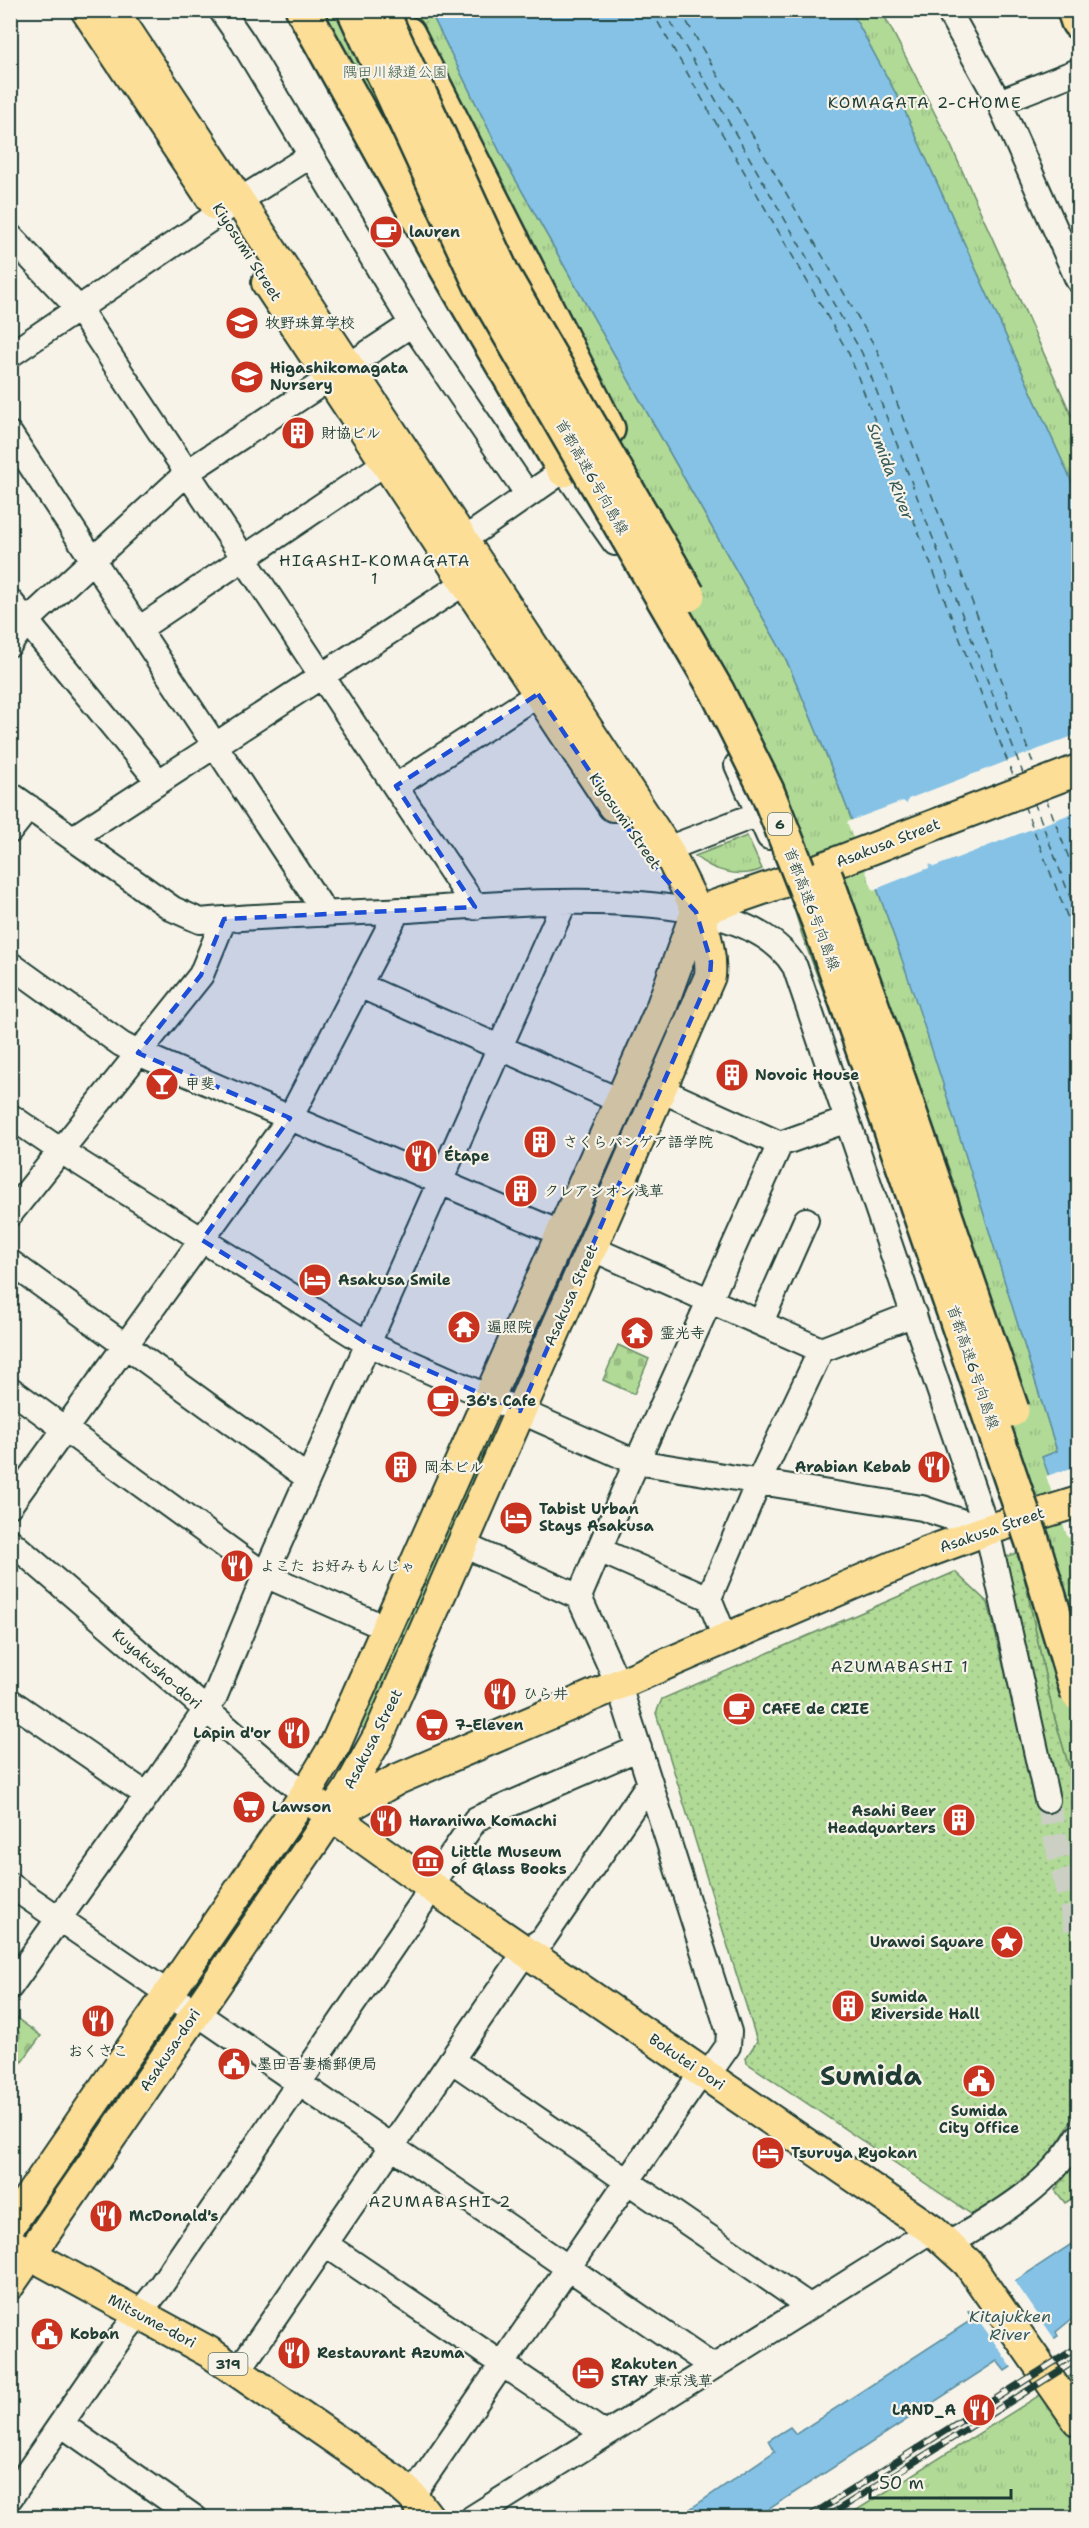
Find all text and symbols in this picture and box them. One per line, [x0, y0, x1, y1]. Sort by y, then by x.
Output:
park label: 隅田川緑道公園 [342, 62, 448, 82]
district label: KOMAGATA 2-CHOME [828, 92, 1022, 113]
street label: Kiyosumi Street [208, 199, 286, 305]
cafe icon: lauren [368, 214, 404, 250]
place label: lauren [409, 222, 460, 242]
school or university icon: 牧野珠算学校 [224, 305, 260, 341]
place label: 牧野珠算学校 [265, 313, 355, 333]
place label: Higashikomagata Nursery [270, 358, 409, 395]
school or university icon: Higashikomagata Nursery [229, 359, 265, 395]
building icon: 財協ビル [280, 415, 316, 451]
street label: 首都高速6号向島線 [551, 415, 633, 539]
water label: Sumida River [862, 420, 919, 523]
place label: 財協ビル [321, 423, 381, 443]
district label: HIGASHI-KOMAGATA 1 [279, 550, 471, 589]
street label: Kiyosumi Street [584, 769, 666, 873]
road number: 6 [768, 813, 792, 835]
street label: Asakusa Street [833, 814, 943, 872]
street label: 首都高速6号向島線 [779, 844, 845, 974]
building icon: Novoic House [714, 1057, 750, 1093]
place label: Novoic House [755, 1065, 859, 1085]
bar icon: 甲斐 [144, 1066, 180, 1102]
place label: 甲斐 [185, 1074, 215, 1094]
building icon: さくらパンゲア語学院 [522, 1124, 558, 1160]
place label: さくらパンゲア語学院 [563, 1132, 713, 1152]
restaurant icon: Étape [403, 1138, 439, 1174]
place label: Étape [444, 1145, 489, 1166]
building icon: クレアシオン浅草 [503, 1173, 539, 1209]
place label: クレアシオン浅草 [544, 1181, 664, 1201]
street label: Asakusa Street [540, 1241, 602, 1349]
hotel icon: Asakusa Smile [297, 1262, 333, 1298]
place label: Asakusa Smile [338, 1270, 451, 1290]
street label: 首都高速6号向島線 [942, 1302, 1004, 1432]
temple icon: 遍照院 [446, 1309, 482, 1345]
temple icon: 霊光寺 [619, 1315, 655, 1351]
place label: 遍照院 [487, 1317, 532, 1337]
place label: 霊光寺 [660, 1323, 705, 1343]
cafe icon: 36's Cafe [425, 1383, 461, 1419]
place label: 36's Cafe [466, 1391, 536, 1411]
building icon: 岡本ビル [383, 1449, 419, 1485]
restaurant icon: Arabian Kebab [916, 1449, 952, 1485]
place label: 岡本ビル [424, 1457, 484, 1477]
place label: Arabian Kebab [795, 1457, 911, 1477]
place label: Tabist Urban Stays Asakusa [539, 1499, 654, 1536]
hotel icon: Tabist Urban Stays Asakusa [498, 1500, 534, 1536]
street label: Asakusa Street [937, 1503, 1047, 1557]
restaurant icon: よこた お好みもんじゃ [219, 1548, 255, 1584]
place label: よこた お好みもんじゃ [260, 1556, 415, 1576]
street label: Kuyakusho-dori [108, 1624, 206, 1714]
district label: AZUMABASHI 1 [831, 1656, 969, 1677]
restaurant icon: ひら井 [482, 1676, 518, 1712]
place label: ひら井 [523, 1684, 568, 1704]
street label: Asakusa Street [339, 1686, 407, 1792]
cafe icon: CAFE de CRIE [721, 1691, 757, 1727]
place label: CAFE de CRIE [762, 1699, 869, 1719]
supermarket icon: 7-Eleven [414, 1707, 450, 1743]
restaurant icon: Lapin d'or [276, 1715, 312, 1751]
place label: 7-Eleven [455, 1715, 524, 1735]
place label: Lapin d'or [193, 1723, 271, 1743]
supermarket icon: Lawson [231, 1789, 267, 1825]
place label: Lawson [272, 1797, 331, 1817]
place label: Asahi Beer Headquarters [827, 1801, 936, 1838]
building icon: Asahi Beer Headquarters [941, 1802, 977, 1838]
restaurant icon: Haraniwa Komachi [368, 1803, 404, 1839]
place label: Haraniwa Komachi [409, 1811, 557, 1831]
place label: Little Museum of Glass Books [451, 1842, 567, 1879]
museum icon: Little Museum of Glass Books [410, 1843, 446, 1879]
place icon: Urawoi Square [989, 1924, 1025, 1960]
place label: Urawoi Square [870, 1932, 984, 1952]
place label: Sumida Riverside Hall [871, 1987, 980, 2024]
building icon: Sumida Riverside Hall [830, 1988, 866, 2024]
restaurant icon: おくさこ [80, 2003, 116, 2039]
street label: Asakusa-dori [135, 2005, 205, 2095]
street label: Bokutei Dori [645, 2029, 729, 2095]
place label: おくさこ [68, 2041, 128, 2061]
public building icon: 墨田吾妻橋郵便局 [216, 2046, 252, 2082]
place label: 墨田吾妻橋郵便局 [257, 2054, 377, 2074]
district label: Sumida [820, 2057, 922, 2094]
public building icon: Sumida City Office [961, 2063, 997, 2099]
place label: Sumida City Office [939, 2101, 1019, 2138]
hotel icon: Tsuruya Ryokan [750, 2135, 786, 2171]
place label: Tsuruya Ryokan [791, 2143, 917, 2163]
district label: AZUMABASHI 2 [368, 2191, 512, 2212]
restaurant icon: McDonald's [88, 2198, 124, 2234]
place label: McDonald's [129, 2206, 219, 2226]
street label: Mitsume-dori [104, 2289, 200, 2353]
water label: Kitajukken River [969, 2306, 1051, 2345]
public building icon: Koban [29, 2316, 65, 2352]
place label: Koban [70, 2324, 119, 2344]
restaurant icon: Restaurant Azuma [276, 2335, 312, 2371]
place label: Restaurant Azuma [317, 2343, 465, 2363]
road number: 319 [208, 2353, 248, 2375]
place label: Rakuten STAY 東京浅草 [611, 2354, 713, 2391]
hotel icon: Rakuten STAY 東京浅草 [570, 2355, 606, 2391]
restaurant icon: LAND_A [961, 2392, 997, 2428]
place label: LAND_A [892, 2400, 956, 2420]
scale bar [870, 2462, 1011, 2500]
text: 50 m [879, 2471, 924, 2495]

